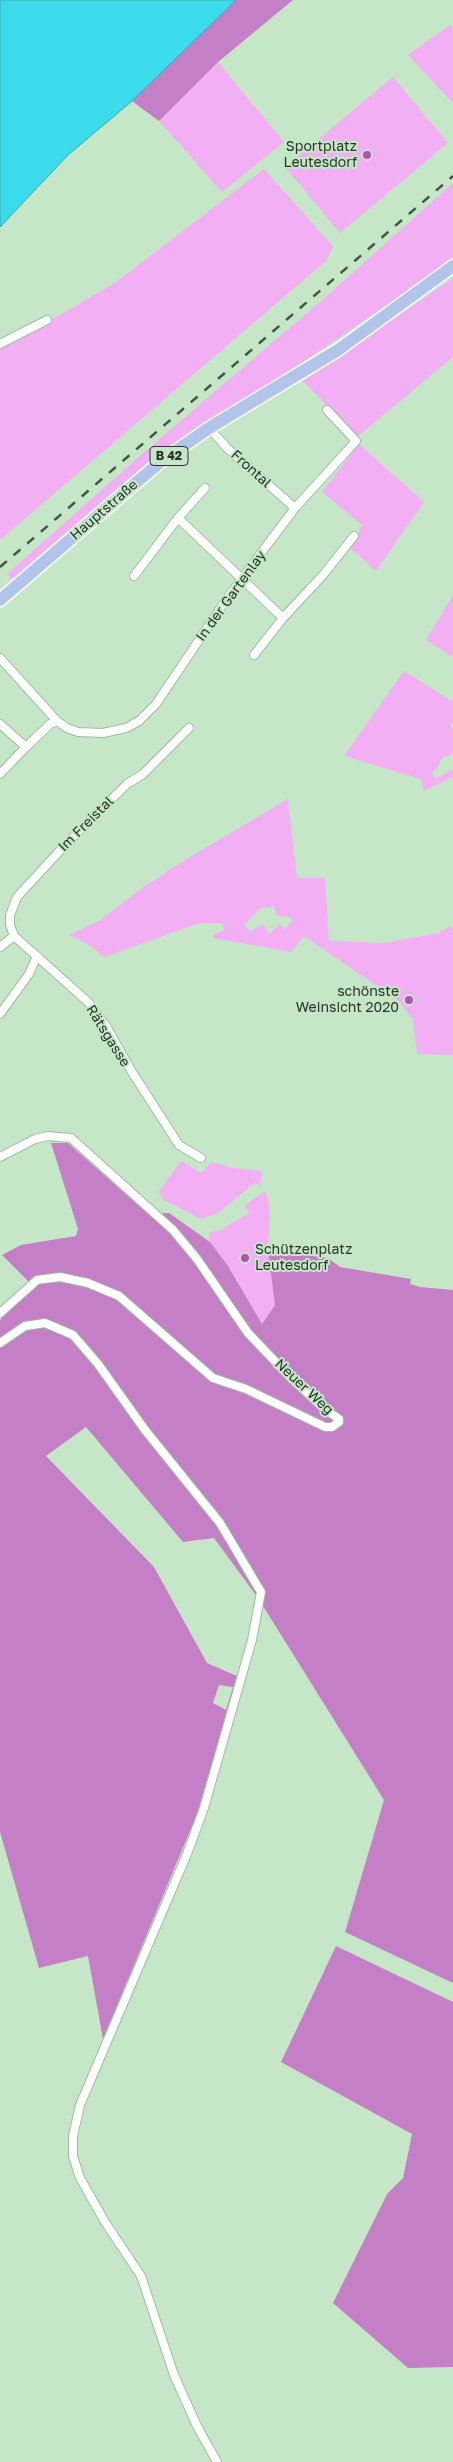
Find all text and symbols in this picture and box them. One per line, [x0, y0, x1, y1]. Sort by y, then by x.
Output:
place label: Sportplatz Leutesdorf [284, 139, 357, 172]
marker: Sportplatz Leutesdorf [361, 149, 373, 161]
road number: B 42 [150, 446, 188, 466]
street label: Frontal [227, 447, 275, 491]
street label: Hauptstraße [67, 476, 141, 544]
street label: In der Gartenlay [192, 547, 270, 645]
street label: Im Freistal [55, 793, 117, 855]
place label: schönste Weinsicht 2020 [296, 984, 399, 1016]
marker: schönste Weinsicht 2020 [403, 994, 415, 1006]
street label: Rätsgasse [82, 1002, 134, 1070]
place label: Schützenplatz Leutesdorf [255, 1242, 352, 1274]
marker: Schützenplatz Leutesdorf [239, 1252, 251, 1264]
street label: Neuer Weg [271, 1356, 337, 1418]

